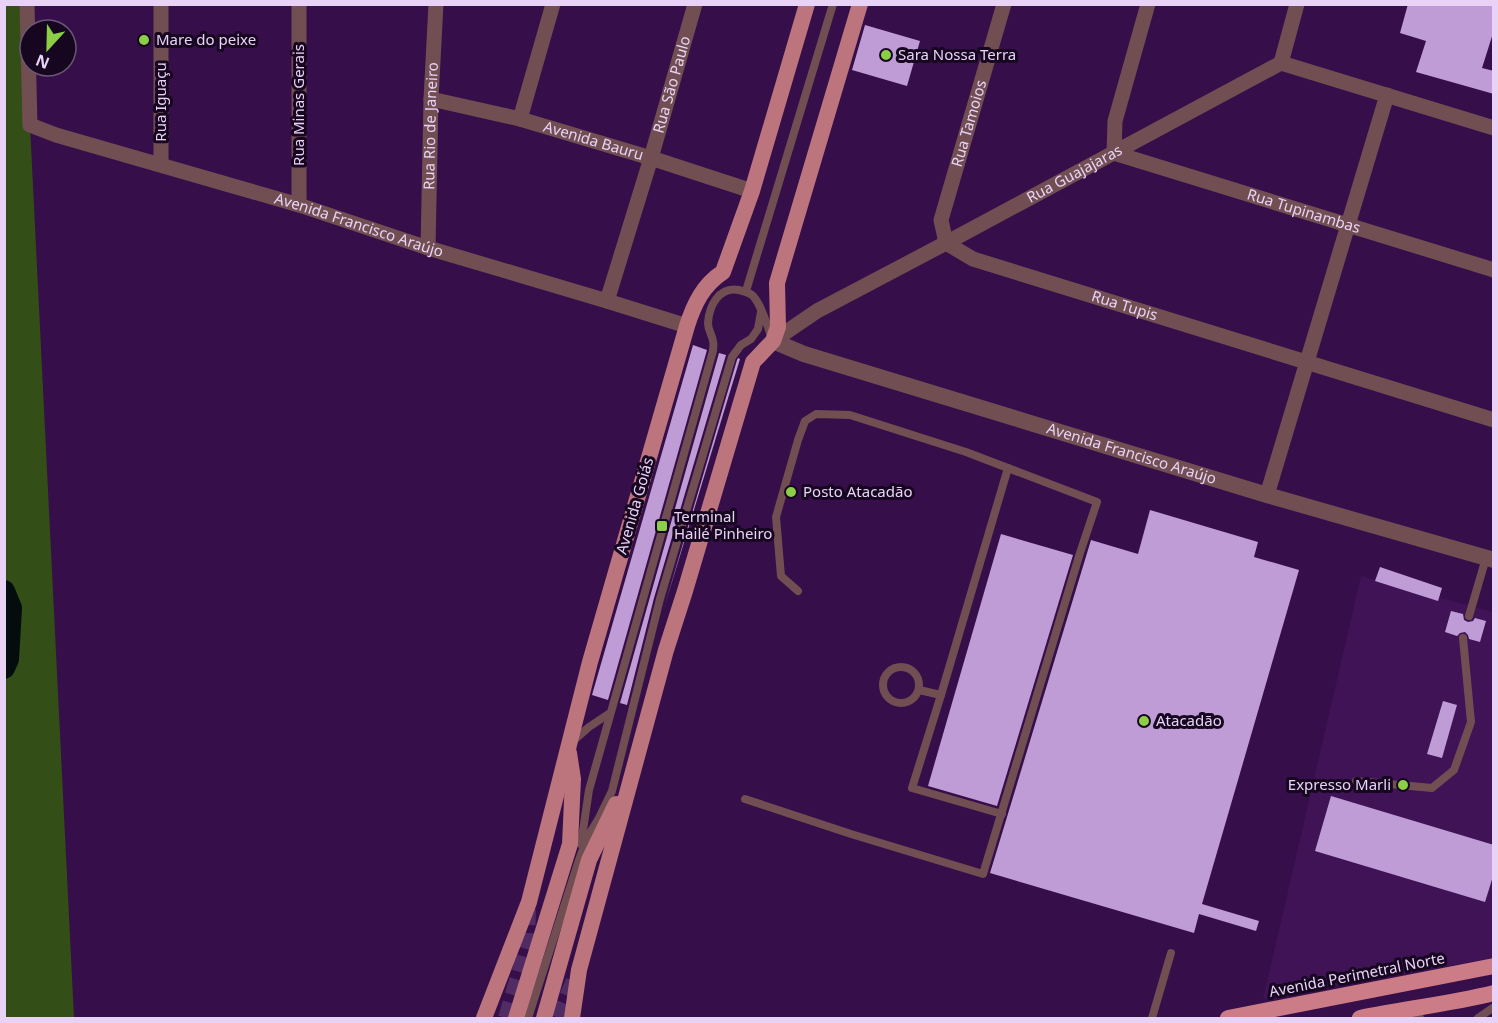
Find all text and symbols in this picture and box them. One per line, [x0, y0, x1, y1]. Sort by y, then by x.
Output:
north arrow [18, 18, 78, 78]
place label: Mare do peixe [156, 29, 256, 49]
marker: Mare do peixe [137, 33, 151, 47]
street label: Rua São Paulo [648, 33, 694, 135]
street label: Rua Minas Gerais [288, 44, 308, 166]
place label: Sara Nossa Terra [898, 44, 1016, 64]
marker: Sara Nossa Terra [879, 48, 893, 62]
text: N [32, 49, 53, 75]
street label: Rua Iguaçu [150, 62, 170, 142]
street label: Rua Rio de Janeiro [418, 62, 442, 190]
street label: Rua Tamoios [946, 77, 990, 169]
street label: Avenida Bauru [541, 116, 646, 164]
street label: Rua Guajajaras [1023, 139, 1125, 207]
street label: Rua Tupinambas [1245, 184, 1363, 237]
street label: Avenida Francisco Araújo [272, 188, 446, 261]
street label: Rua Tupis [1089, 285, 1160, 324]
street label: Avenida Francisco Araújo [1045, 418, 1219, 488]
street label: Avenida Goiás [611, 455, 657, 556]
place label: Posto Atacadão [803, 481, 912, 501]
marker: Posto Atacadão [784, 485, 798, 499]
place label: Terminal Hailé Pinheiro [674, 506, 772, 543]
marker: Terminal Hailé Pinheiro [655, 519, 669, 533]
place label: Atacadão [1156, 710, 1222, 730]
marker: Atacadão [1137, 714, 1151, 728]
place label: Expresso Marli [1288, 774, 1391, 794]
marker: Expresso Marli [1396, 778, 1410, 792]
street label: Avenida Perimetral Norte [1267, 947, 1446, 1001]

